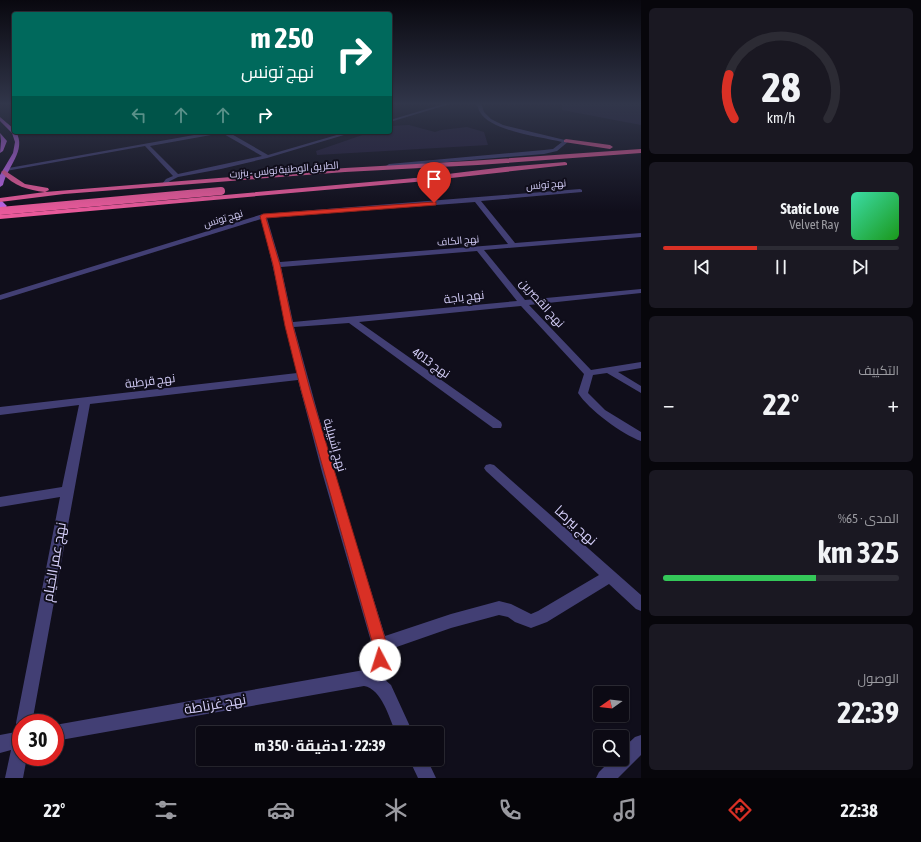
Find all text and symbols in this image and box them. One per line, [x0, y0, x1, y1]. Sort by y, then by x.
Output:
text: 250 m [251, 22, 314, 54]
icon: right [328, 28, 380, 80]
text: نهج تونس [241, 61, 314, 82]
text: 28 [761, 63, 801, 111]
icon: left [128, 104, 150, 126]
icon: ahead [170, 104, 192, 126]
icon: ahead [212, 104, 234, 126]
icon: right [254, 104, 276, 126]
text: km/h [767, 110, 795, 126]
street label: الطريق الوطنية تونس - بنزرت [229, 159, 339, 181]
pin [417, 162, 451, 203]
icon: arrive [423, 168, 445, 190]
street label: نهج تونس [525, 177, 567, 193]
text: Static Love [780, 200, 839, 217]
street label: نهج تونس [202, 207, 244, 231]
text: Velvet Ray [789, 217, 839, 232]
street label: نهج الكاف [437, 233, 480, 249]
icon: previous [691, 256, 713, 278]
icon: pause [770, 256, 792, 278]
icon: next [849, 256, 871, 278]
street label: نهج القصرين [516, 276, 567, 331]
street label: نهج باجة [443, 288, 485, 307]
street label: نهج 4013 [409, 345, 453, 382]
text: التكييف [858, 363, 899, 378]
street label: نهج قرطبة [124, 371, 176, 392]
text: 22° [763, 387, 799, 421]
text: − [663, 391, 674, 417]
text: + [888, 391, 899, 417]
street label: نهج إشبيلية [320, 417, 349, 473]
street label: نهج بيرصا [551, 502, 600, 549]
text: المدى · 65% [838, 511, 899, 526]
street label: نهج عمر الخيام [39, 521, 71, 603]
text: 325 km [818, 535, 899, 569]
position arrow [359, 639, 401, 681]
text: الوصول [858, 671, 899, 686]
north arrow [593, 686, 629, 722]
map controls [593, 686, 629, 766]
street label: نهج غرناطة [183, 691, 247, 718]
text: 22:39 [837, 695, 899, 729]
speed limit sign: 30 [12, 714, 64, 766]
button: search [593, 730, 629, 766]
text: 22:39 · 1 دقيقة · 350 m [254, 737, 386, 754]
icon: filters [152, 796, 180, 824]
icon: car [267, 796, 295, 824]
icon: climate [382, 796, 410, 824]
icon: phone [496, 796, 524, 824]
icon: music [611, 796, 639, 824]
icon: directions [726, 796, 754, 824]
text: 22° [43, 800, 65, 821]
text: 22:38 [841, 800, 878, 821]

